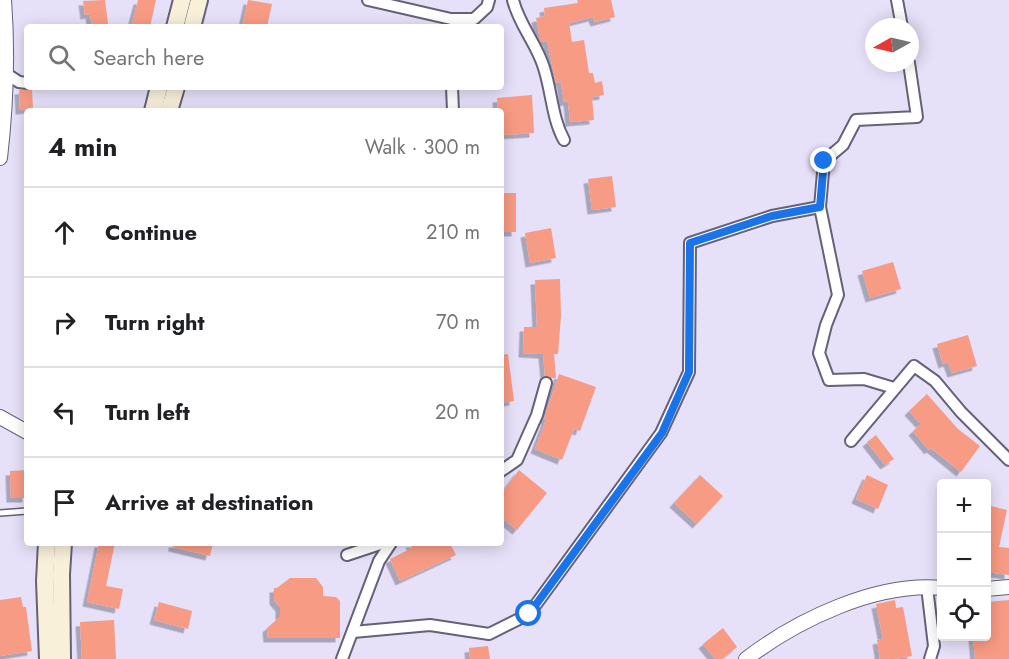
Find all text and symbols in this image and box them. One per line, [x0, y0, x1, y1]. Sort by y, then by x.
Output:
north arrow [865, 18, 919, 72]
search box [24, 24, 504, 90]
icon: search [45, 41, 78, 74]
text: Search here [93, 41, 204, 73]
text: 4 min [48, 128, 117, 166]
text: Walk · 300 m [365, 133, 480, 162]
route end [810, 147, 836, 173]
icon: ahead [48, 216, 81, 249]
text: Continue [105, 216, 197, 248]
text: 210 m [426, 218, 480, 247]
icon: right [48, 306, 81, 339]
text: Turn right [105, 306, 205, 338]
text: 70 m [436, 308, 480, 337]
icon: left [48, 396, 81, 429]
text: Turn left [105, 396, 190, 428]
text: 20 m [435, 398, 480, 427]
map controls [937, 479, 991, 641]
button: + [937, 479, 991, 533]
icon: arrive [48, 486, 81, 519]
text: Arrive at destination [105, 486, 314, 518]
button: − [937, 533, 991, 587]
button: locate [937, 587, 991, 641]
route start [515, 600, 541, 626]

